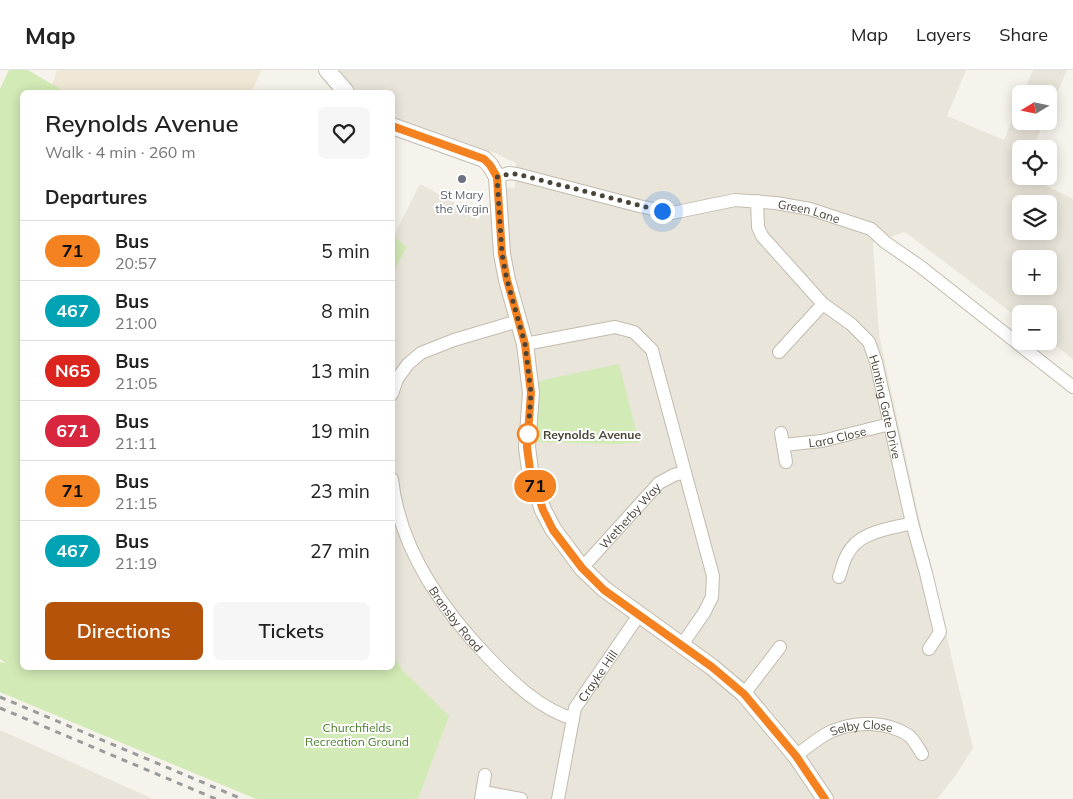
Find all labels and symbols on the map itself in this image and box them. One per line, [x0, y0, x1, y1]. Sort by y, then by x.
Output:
north arrow [1012, 85, 1058, 130]
marker: St Mary the Virgin [456, 173, 468, 185]
place label: St Mary the Virgin [435, 187, 489, 216]
street label: Green Lane [777, 196, 842, 226]
your location [650, 199, 675, 224]
street label: Hunting Gate Drive [866, 352, 905, 460]
marker: Reynolds Avenue [517, 423, 539, 445]
street label: Lara Close [808, 423, 868, 450]
place label: Reynolds Avenue [543, 427, 642, 442]
line badge: 71 [512, 470, 558, 502]
street label: Wetherby Way [596, 479, 664, 552]
street label: Bransby Road [426, 583, 486, 654]
street label: Crayke Hill [574, 647, 620, 704]
street label: Selby Close [827, 716, 895, 739]
park label: Churchfields Recreation Ground [305, 720, 409, 749]

